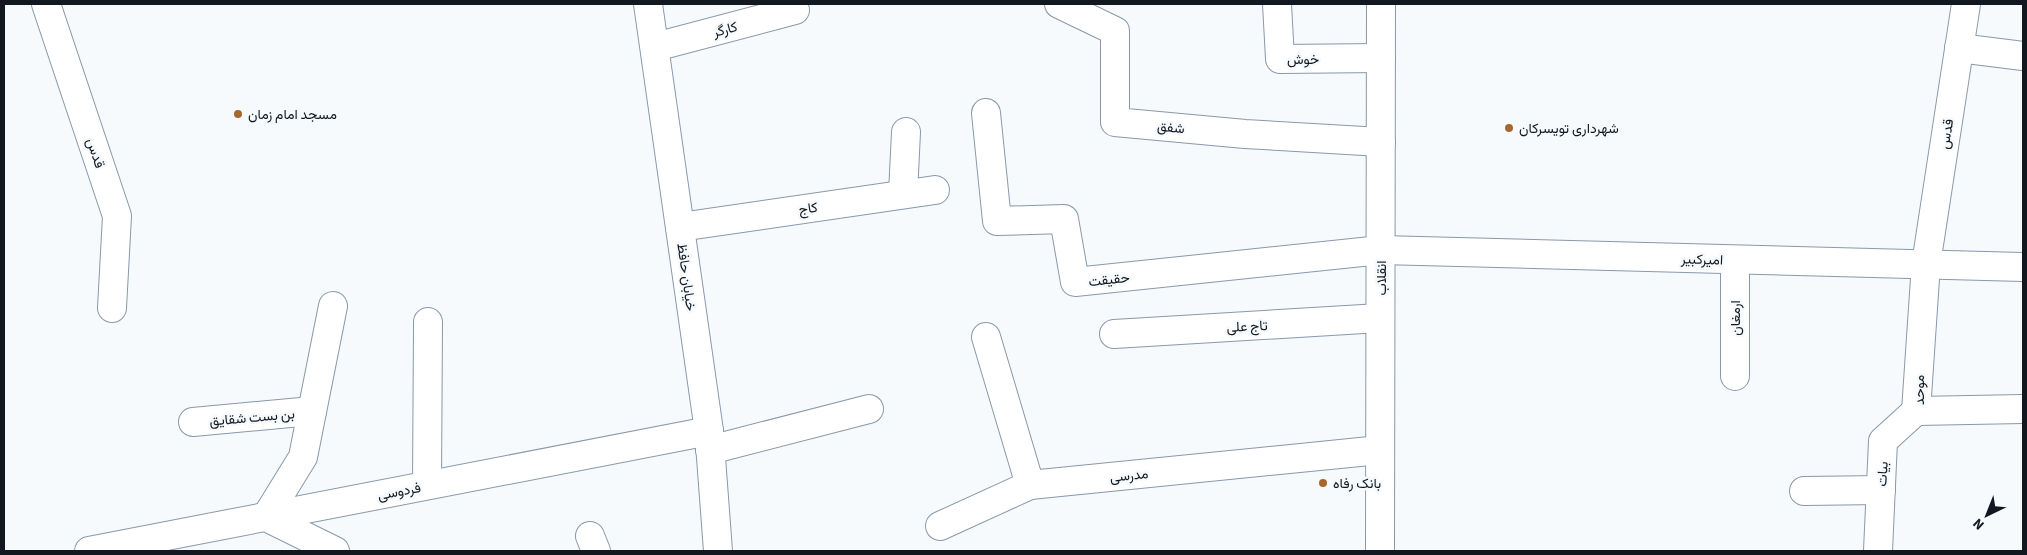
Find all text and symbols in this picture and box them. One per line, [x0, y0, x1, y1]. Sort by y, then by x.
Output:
street label: کارگر [710, 17, 740, 43]
street label: خوش [1287, 50, 1319, 70]
place label: مسجد امام زمان [248, 105, 337, 125]
marker: مسجد امام زمان [232, 108, 244, 120]
street label: شفق [1156, 117, 1186, 139]
street label: قدس [1935, 118, 1959, 151]
place label: شهرداری تویسرکان [1519, 119, 1619, 139]
marker: شهرداری تویسرکان [1503, 122, 1515, 134]
street label: قدس [81, 136, 109, 171]
street label: کاج [797, 198, 819, 220]
street label: خیابان حافظ [671, 242, 701, 312]
street label: امیرکبیر [1679, 249, 1724, 271]
street label: انقلاب [1372, 261, 1392, 295]
street label: حقیقت [1087, 268, 1131, 292]
street label: ارمغان [1726, 300, 1746, 336]
street label: تاج علی [1226, 316, 1269, 338]
street label: موحد [1910, 375, 1930, 405]
street label: بن بست شقایق [209, 404, 296, 432]
street label: بیات [1872, 461, 1894, 487]
street label: مدرسی [1109, 464, 1149, 488]
place label: بانک رفاه [1333, 474, 1381, 494]
marker: بانک رفاه [1317, 477, 1329, 489]
street label: فردوسی [376, 478, 423, 506]
north arrow [1962, 490, 2012, 540]
text: N [1969, 513, 1989, 534]

